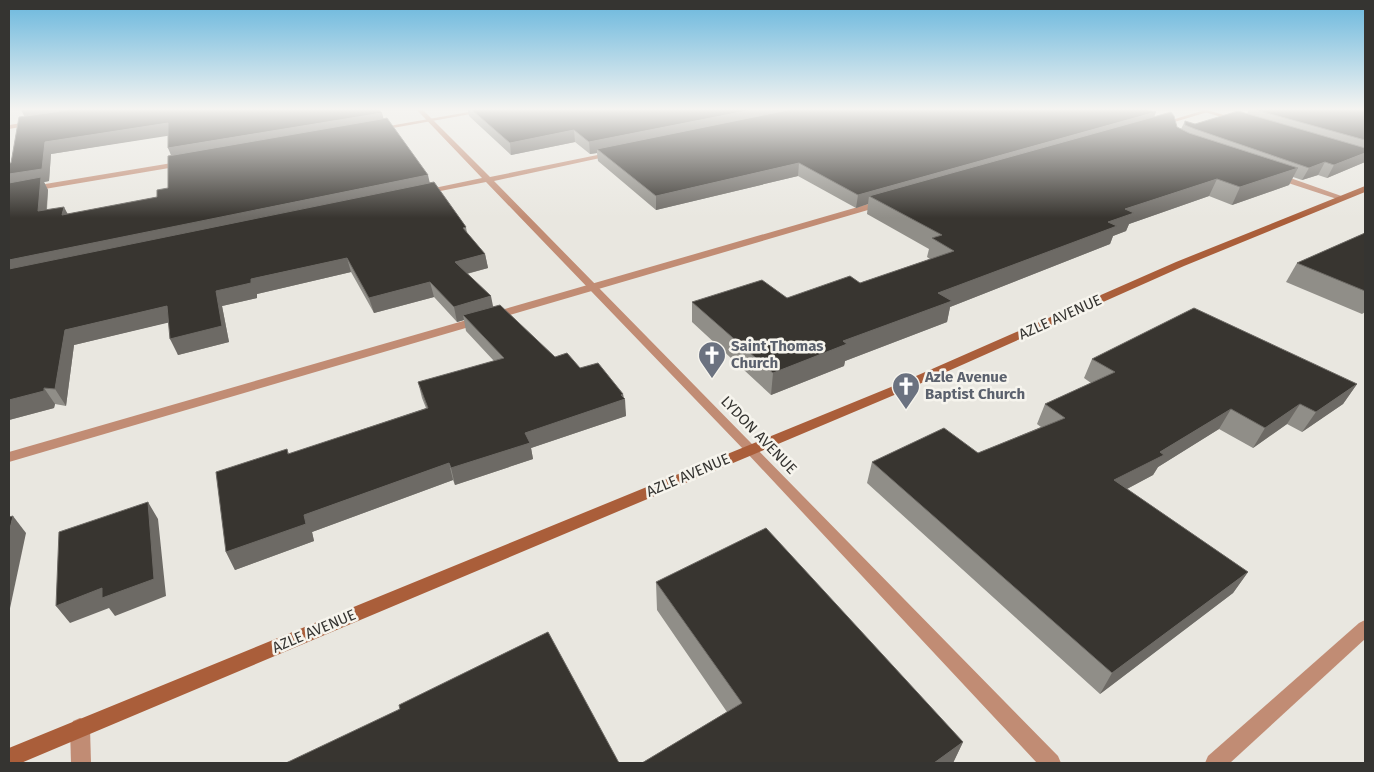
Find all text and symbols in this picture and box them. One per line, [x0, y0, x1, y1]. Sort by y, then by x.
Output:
street label: AZLE AVENUE [1016, 291, 1104, 343]
place label: Saint Thomas Church [731, 337, 824, 372]
church icon: Saint Thomas Church [697, 340, 727, 379]
place label: Azle Avenue Baptist Church [924, 368, 1025, 403]
church icon: Azle Avenue Baptist Church [891, 371, 921, 410]
street label: LYDON AVENUE [717, 392, 801, 478]
street label: AZLE AVENUE [644, 449, 732, 501]
street label: AZLE AVENUE [270, 605, 358, 657]

